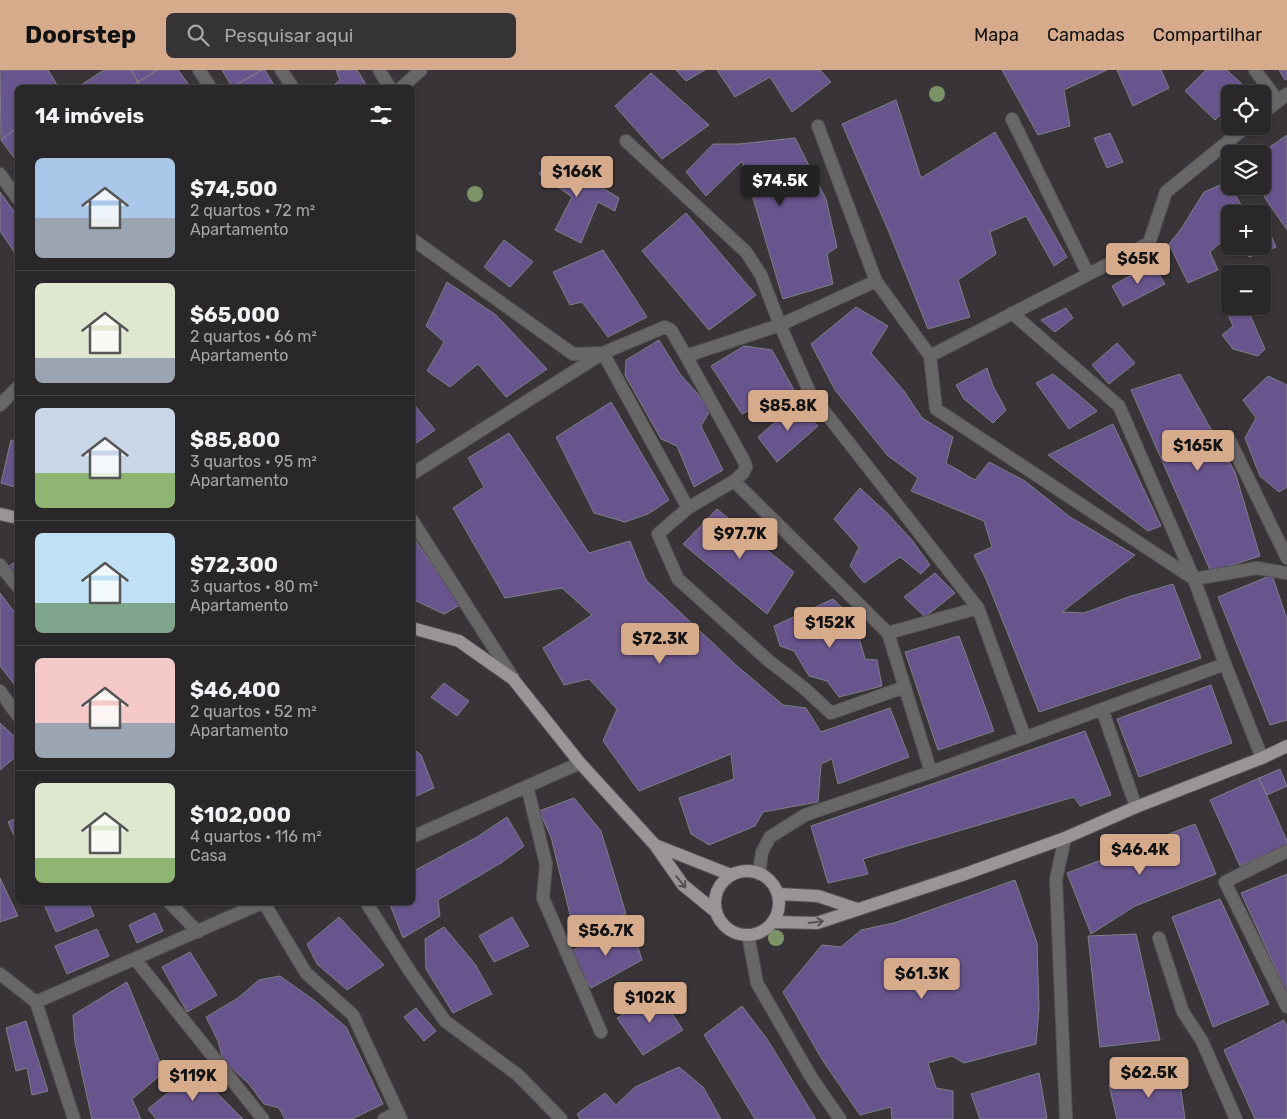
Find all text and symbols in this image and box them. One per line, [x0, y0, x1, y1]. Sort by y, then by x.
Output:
search box [166, 13, 516, 58]
text: Doorstep [25, 21, 136, 49]
icon: search [184, 21, 212, 49]
text: Pesquisar aqui [224, 24, 353, 47]
text: Mapa [974, 24, 1019, 46]
text: Camadas [1047, 24, 1125, 46]
text: Compartilhar [1153, 24, 1262, 46]
map controls [1221, 85, 1271, 315]
button: locate [1221, 85, 1271, 135]
icon: filters [367, 101, 395, 129]
text: 14 imóveis [35, 103, 144, 128]
button: layers [1221, 145, 1271, 195]
pin: $166K [542, 156, 612, 198]
text: $166K [552, 162, 602, 181]
pin: $74.5K [739, 164, 821, 207]
text: $74.5K [752, 171, 808, 190]
text: $74,500 [190, 176, 278, 201]
icon: home [75, 178, 135, 238]
text: 2 quartos · 72 m² [190, 201, 315, 220]
button: + [1221, 205, 1271, 255]
text: Apartamento [190, 220, 288, 239]
pin: $65K [1108, 242, 1168, 285]
text: $65K [1117, 249, 1159, 268]
button: − [1221, 265, 1271, 315]
text: $65,000 [190, 302, 280, 327]
icon: home [75, 303, 135, 363]
text: 2 quartos · 66 m² [190, 327, 317, 346]
text: Apartamento [190, 346, 288, 365]
pin: $85.8K [747, 390, 829, 432]
text: $85.8K [759, 396, 817, 415]
text: $85,800 [190, 427, 280, 452]
icon: home [75, 428, 135, 488]
pin: $165K [1163, 430, 1233, 472]
text: $165K [1173, 436, 1223, 455]
text: 3 quartos · 95 m² [190, 452, 317, 471]
text: Apartamento [190, 471, 288, 490]
pin: $97.7K [699, 518, 781, 560]
text: $97.7K [713, 524, 767, 543]
text: $72,300 [190, 552, 278, 577]
icon: home [75, 553, 135, 613]
text: 3 quartos · 80 m² [190, 577, 318, 596]
text: Apartamento [190, 596, 288, 615]
pin: $152K [795, 606, 865, 649]
text: $152K [805, 613, 855, 632]
pin: $72.3K [619, 622, 701, 665]
text: $72.3K [632, 629, 688, 648]
text: $46,400 [190, 677, 281, 702]
icon: home [75, 678, 135, 738]
text: 2 quartos · 52 m² [190, 702, 317, 721]
text: Apartamento [190, 721, 288, 740]
text: $102,000 [190, 802, 291, 827]
icon: home [75, 803, 135, 863]
text: 4 quartos · 116 m² [190, 827, 322, 846]
pin: $46.4K [1099, 834, 1181, 876]
text: $46.4K [1111, 840, 1169, 859]
text: Casa [190, 846, 226, 865]
one-way arrow [676, 875, 687, 888]
pin: $56.7K [565, 914, 647, 957]
one-way arrow [807, 917, 823, 927]
text: $56.7K [578, 921, 634, 940]
pin: $61.3K [881, 958, 963, 1000]
text: $61.3K [895, 964, 949, 983]
pin: $102K [615, 982, 685, 1024]
text: $102K [625, 988, 675, 1007]
pin: $62.5K [1108, 1056, 1190, 1099]
pin: $119K [158, 1060, 228, 1102]
text: $62.5K [1121, 1063, 1178, 1082]
text: $119K [169, 1066, 217, 1085]

